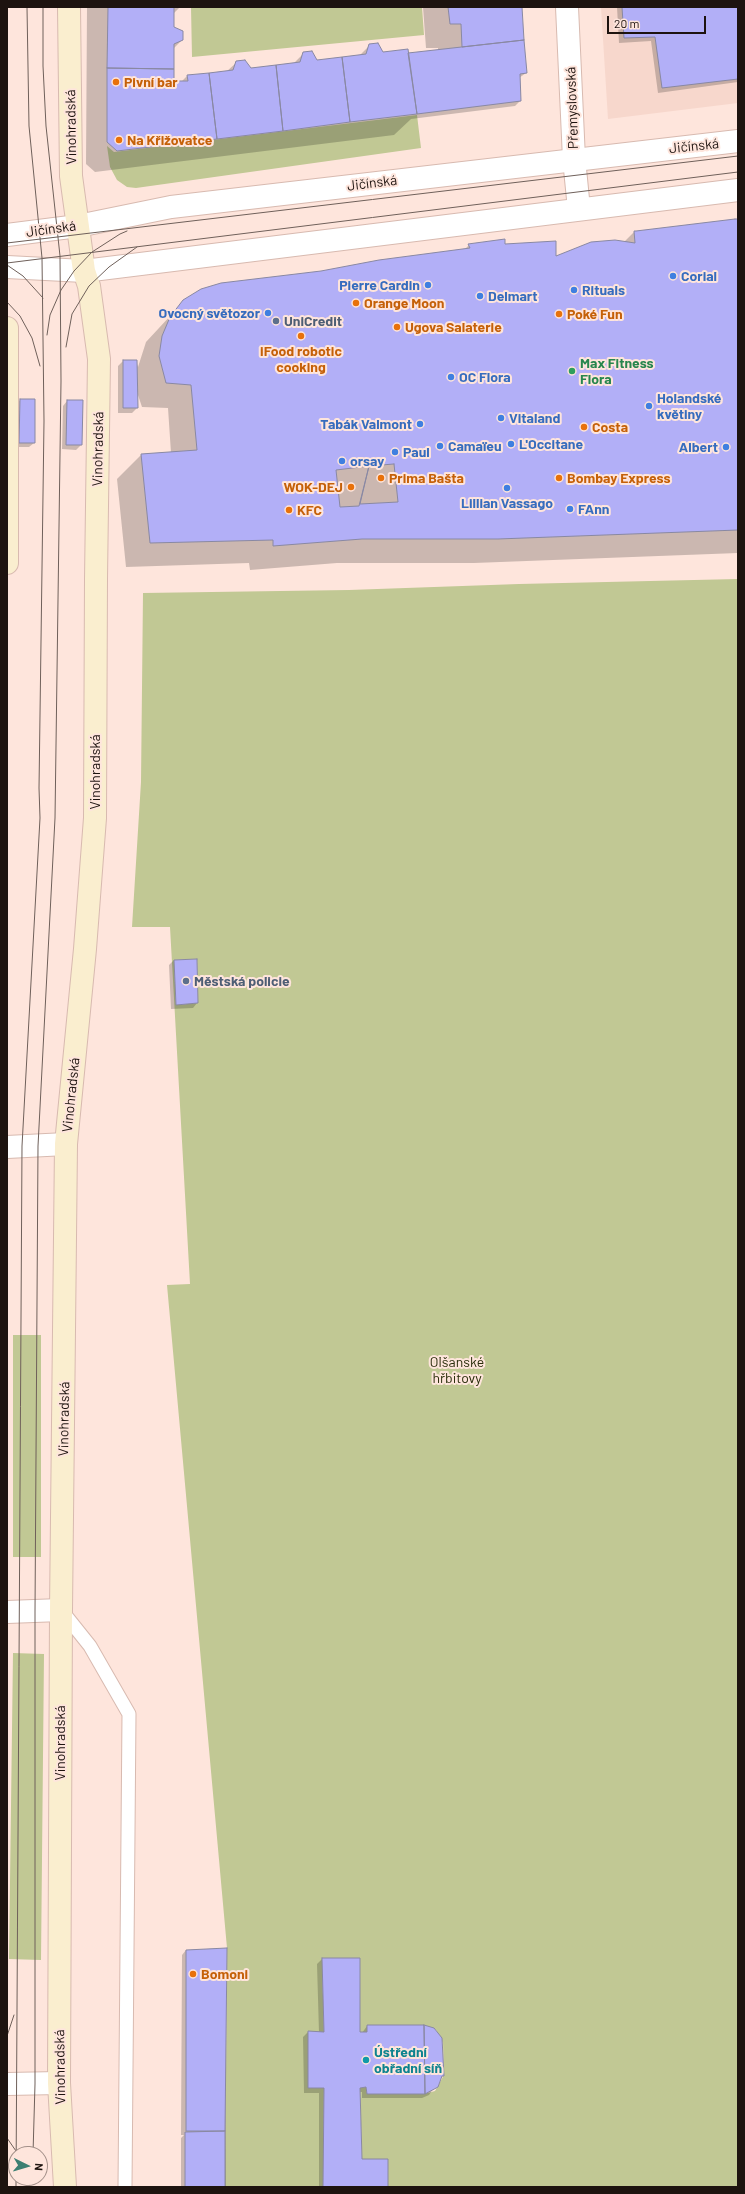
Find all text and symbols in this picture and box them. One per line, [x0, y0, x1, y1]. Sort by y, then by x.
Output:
scale bar [609, 8, 708, 34]
text: 20 m [614, 16, 640, 30]
street label: Přemyslovská [562, 66, 582, 150]
place label: Pivní bar [124, 74, 178, 90]
marker: Pivní bar [111, 77, 121, 87]
street label: Vinohradská [62, 89, 80, 165]
place label: Na Křižovatce [127, 132, 212, 148]
marker: Na Křižovatce [114, 135, 124, 145]
street label: Jičínská [668, 135, 720, 157]
street label: Jičínská [346, 172, 398, 194]
street label: Jičínská [25, 217, 77, 241]
place label: Corial [681, 268, 717, 284]
marker: Corial [668, 271, 678, 281]
place label: Pierre Cardin [339, 277, 420, 293]
marker: Pierre Cardin [423, 280, 433, 290]
place label: Rituals [582, 282, 625, 298]
marker: Rituals [569, 285, 579, 295]
place label: Delmart [488, 288, 538, 304]
marker: Delmart [475, 291, 485, 301]
place label: Orange Moon [364, 295, 445, 311]
marker: Orange Moon [351, 298, 361, 308]
place label: Ovocný světozor [159, 305, 260, 321]
place label: Poké Fun [567, 306, 623, 322]
marker: Ovocný světozor [263, 308, 273, 318]
marker: Poké Fun [554, 309, 564, 319]
place label: UniCredit [284, 313, 342, 329]
marker: UniCredit [271, 316, 281, 326]
place label: Ugova Salaterie [405, 319, 502, 335]
marker: Ugova Salaterie [392, 322, 402, 332]
marker: iFood robotic cooking [296, 331, 306, 341]
place label: iFood robotic cooking [260, 343, 342, 376]
place label: Max Fitness Flora [580, 355, 654, 388]
marker: Max Fitness Flora [567, 366, 577, 376]
place label: OC Flora [459, 369, 511, 385]
marker: OC Flora [446, 372, 456, 382]
place label: Holandské květiny [657, 390, 721, 422]
marker: Holandské květiny [644, 401, 654, 411]
place label: Vitaland [509, 410, 560, 426]
street label: Vinohradská [89, 411, 107, 487]
marker: Vitaland [496, 413, 506, 423]
place label: Tabák Valmont [320, 416, 412, 432]
marker: Tabák Valmont [415, 419, 425, 429]
place label: Costa [592, 419, 628, 435]
marker: Costa [579, 422, 589, 432]
place label: L'Occitane [519, 436, 583, 452]
place label: Camaïeu [448, 438, 502, 454]
marker: L'Occitane [506, 439, 516, 449]
place label: Albert [679, 439, 718, 455]
marker: Camaïeu [435, 441, 445, 451]
marker: Albert [721, 442, 731, 452]
place label: Paul [403, 444, 430, 460]
marker: Paul [390, 447, 400, 457]
place label: orsay [350, 453, 384, 469]
marker: orsay [337, 456, 347, 466]
place label: Prima Bašta [389, 470, 464, 486]
place label: Bombay Express [567, 470, 670, 486]
marker: Prima Bašta [376, 473, 386, 483]
marker: Bombay Express [554, 473, 564, 483]
place label: WOK-DEJ [284, 479, 343, 495]
marker: WOK-DEJ [346, 482, 356, 492]
marker: Lillian Vassago [502, 483, 512, 493]
place label: Lillian Vassago [461, 495, 553, 511]
place label: FAnn [578, 501, 609, 517]
place label: KFC [297, 502, 322, 518]
marker: FAnn [565, 504, 575, 514]
marker: KFC [284, 505, 294, 515]
street label: Vinohradská [87, 734, 103, 810]
place label: Městská policie [194, 973, 290, 989]
marker: Městská policie [181, 976, 191, 986]
street label: Vinohradská [59, 1057, 83, 1133]
park label: Olšanské hřbitovy [430, 1354, 484, 1386]
street label: Vinohradská [55, 1381, 73, 1457]
street label: Vinohradská [52, 1705, 68, 1781]
place label: Bomoni [201, 1966, 248, 1982]
marker: Bomoni [188, 1969, 198, 1979]
street label: Vinohradská [51, 2029, 69, 2105]
place label: Ústřední obřadní síň [374, 2044, 442, 2076]
marker: Ústřední obřadní síň [361, 2055, 371, 2065]
north arrow [8, 2146, 48, 2186]
text: N [33, 2163, 46, 2171]

